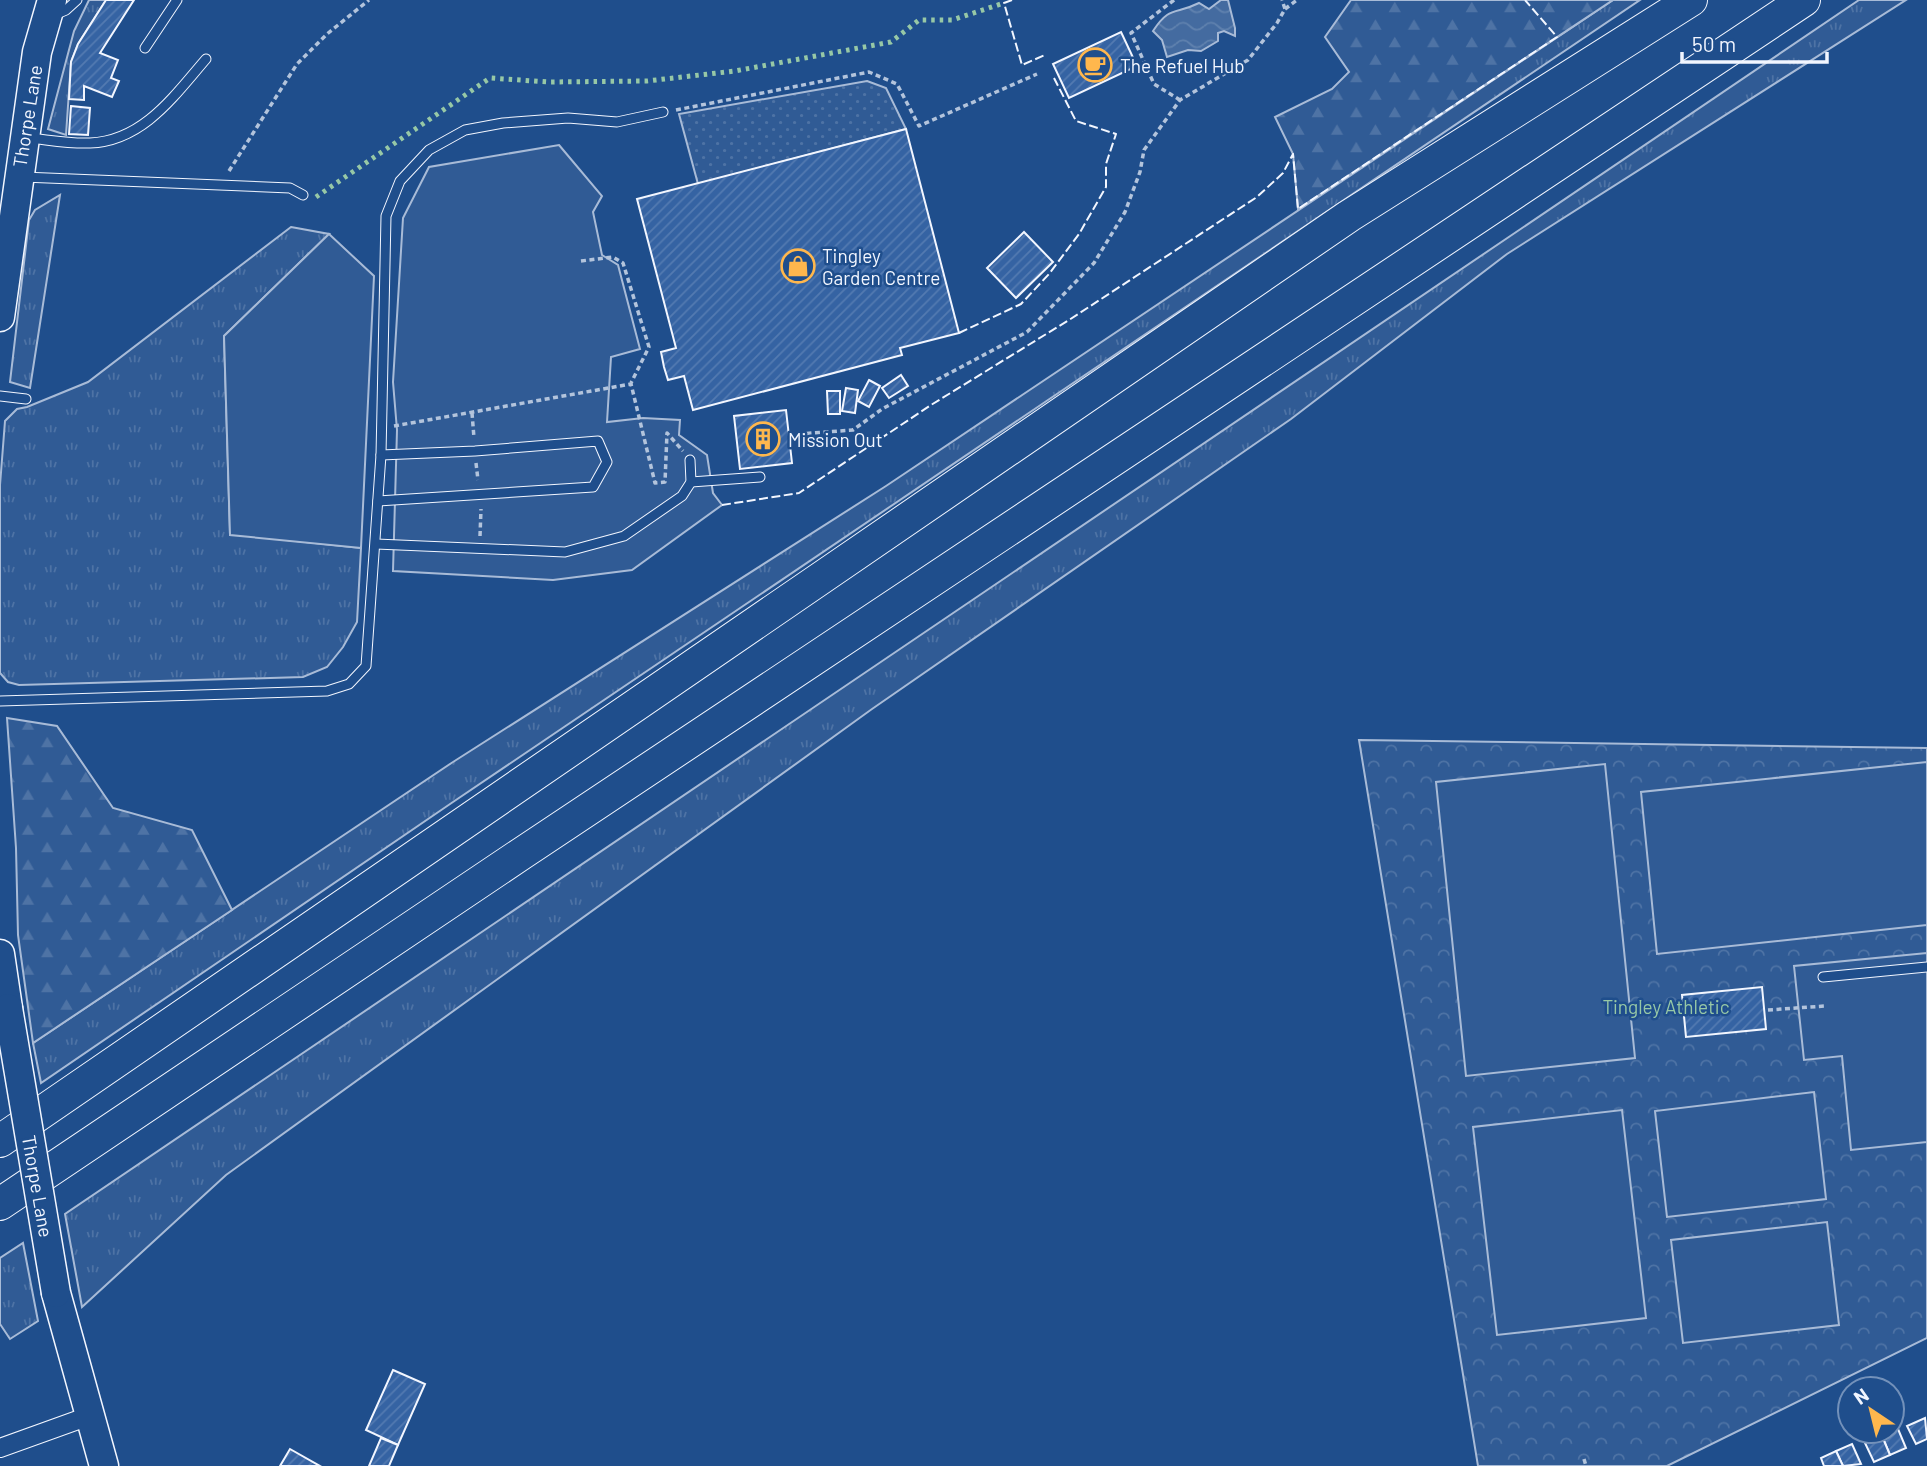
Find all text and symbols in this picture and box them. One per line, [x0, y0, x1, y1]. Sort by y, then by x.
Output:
scale bar [1682, 21, 1827, 65]
text: 50 m [1692, 31, 1736, 56]
cafe icon: The Refuel Hub [1076, 46, 1114, 84]
place label: The Refuel Hub [1120, 54, 1245, 77]
street label: Thorpe Lane [8, 63, 46, 169]
place label: Tingley Garden Centre [822, 244, 940, 289]
shop icon: Tingley Garden Centre [779, 247, 817, 285]
building icon: Mission Out [744, 420, 782, 458]
place label: Mission Out [788, 428, 883, 451]
park label: Tingley Athletic [1602, 995, 1730, 1018]
street label: Thorpe Lane [18, 1133, 58, 1239]
north arrow [1836, 1375, 1906, 1445]
text: N [1849, 1383, 1873, 1409]

